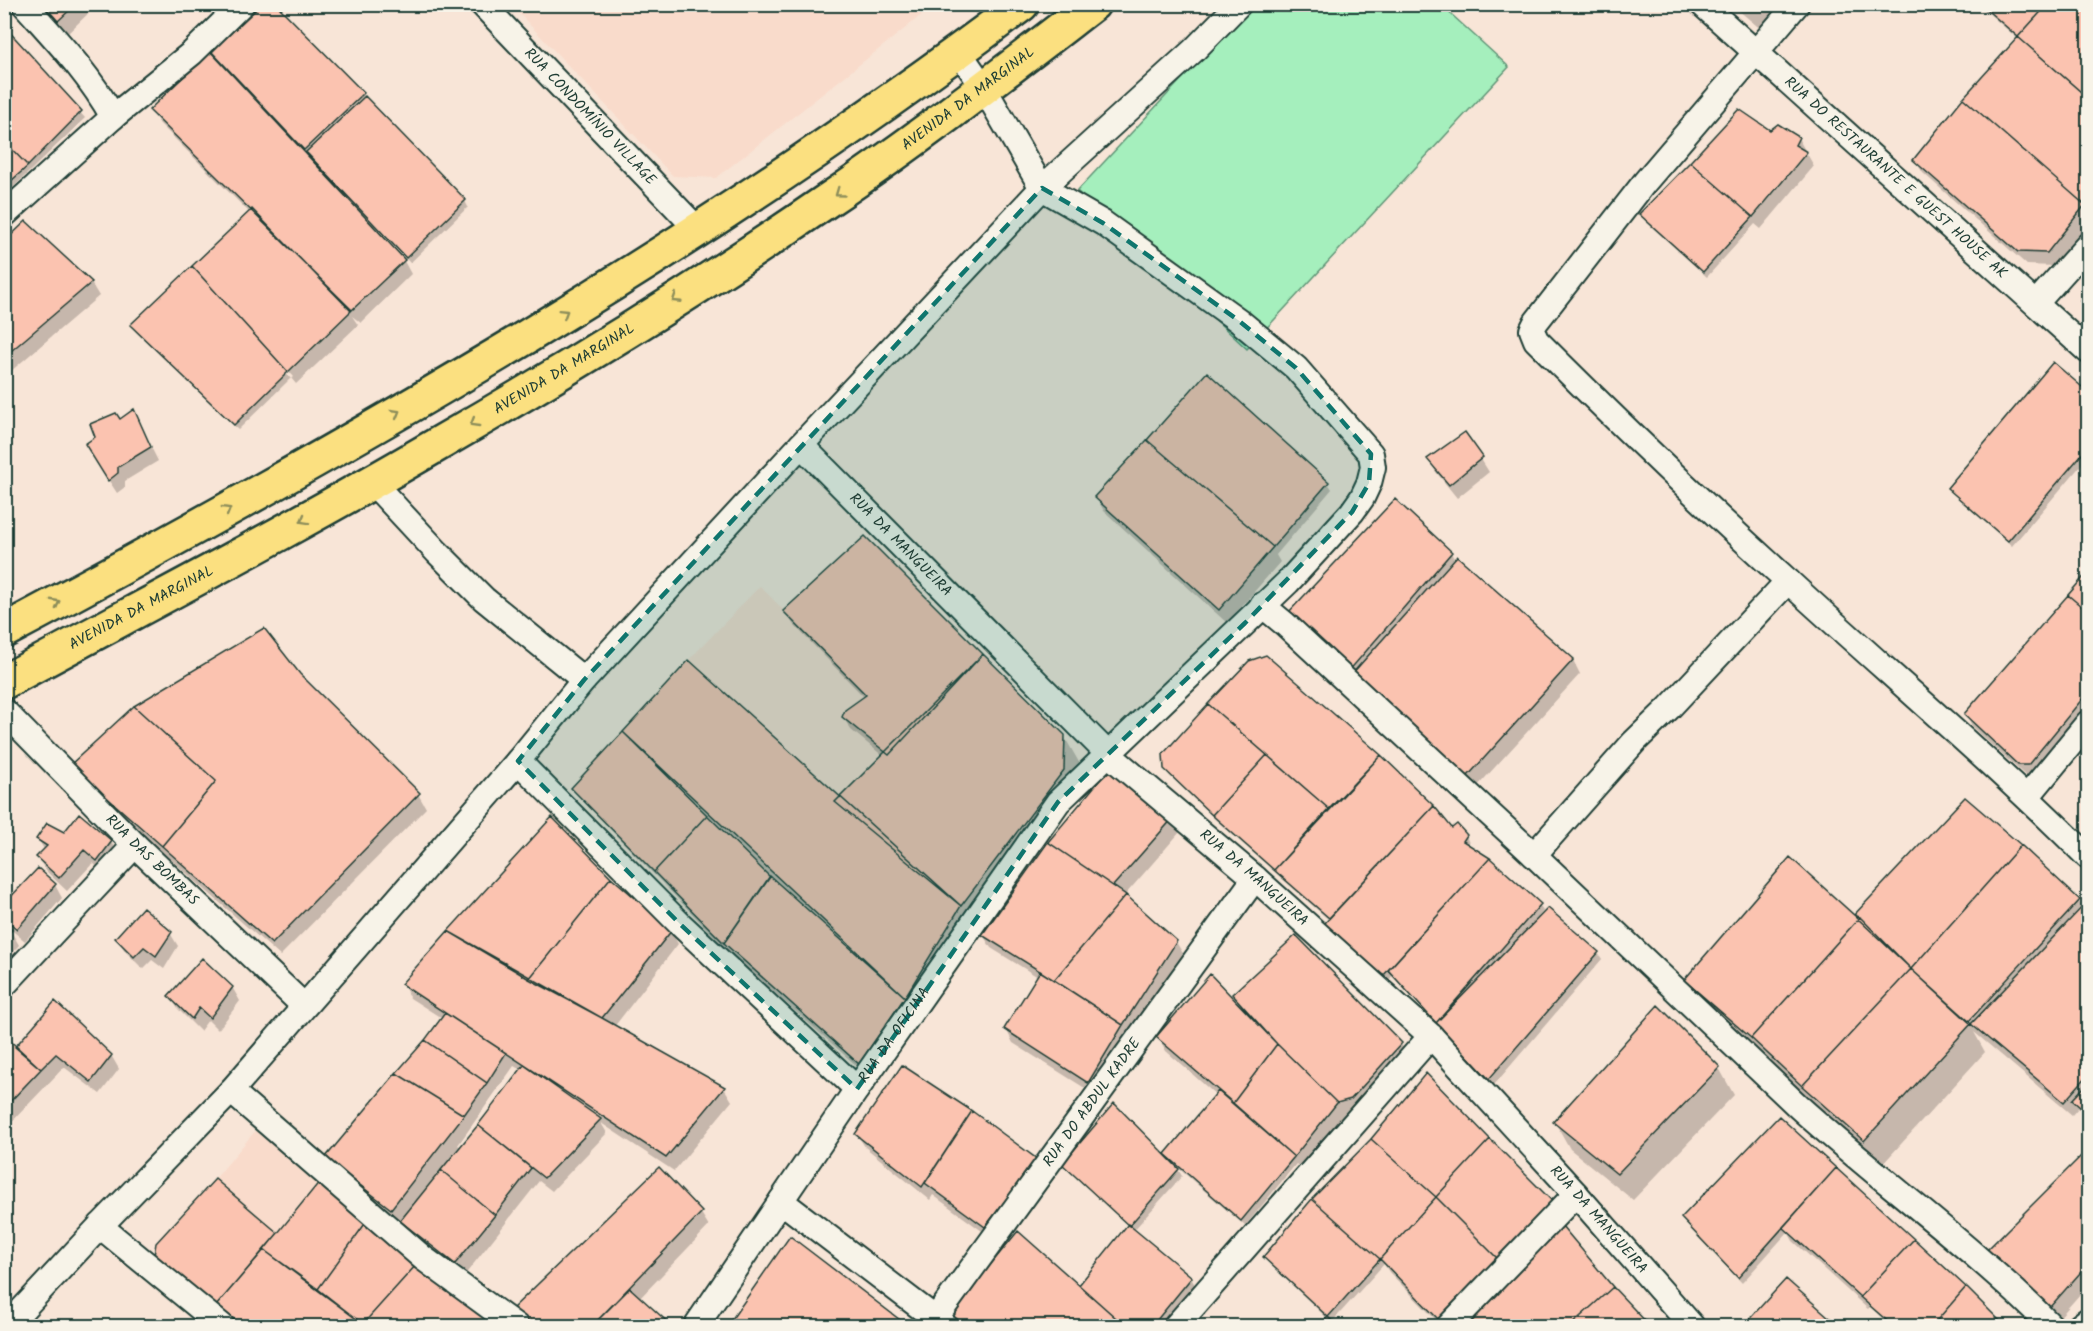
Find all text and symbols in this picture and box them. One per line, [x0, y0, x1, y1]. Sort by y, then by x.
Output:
street label: AVENIDA DA MARGINAL [897, 41, 1040, 157]
street label: RUA CONDOMÍNIO VILLAGE [518, 42, 662, 192]
street label: RUA DO RESTAURANTE E GUEST HOUSE AK [1778, 71, 2012, 285]
one-way arrow [835, 186, 846, 197]
one-way arrow [672, 292, 682, 304]
one-way arrow [558, 309, 568, 321]
street label: AVENIDA DA MARGINAL [489, 317, 640, 421]
one-way arrow [390, 408, 400, 420]
one-way arrow [470, 415, 480, 427]
street label: RUA DA MANGUEIRA [843, 488, 958, 603]
one-way arrow [221, 505, 231, 517]
one-way arrow [300, 513, 310, 524]
street label: AVENIDA DA MARGINAL [65, 560, 218, 657]
one-way arrow [50, 599, 60, 610]
street label: RUA DAS BOMBAS [99, 809, 204, 912]
street label: RUA DA MANGUEIRA [1194, 824, 1314, 933]
street label: RUA DA OFICINA [853, 982, 937, 1088]
street label: RUA DO ABDUL KADRE [1037, 1032, 1148, 1172]
street label: RUA DA MANGUEIRA [1543, 1160, 1653, 1280]

